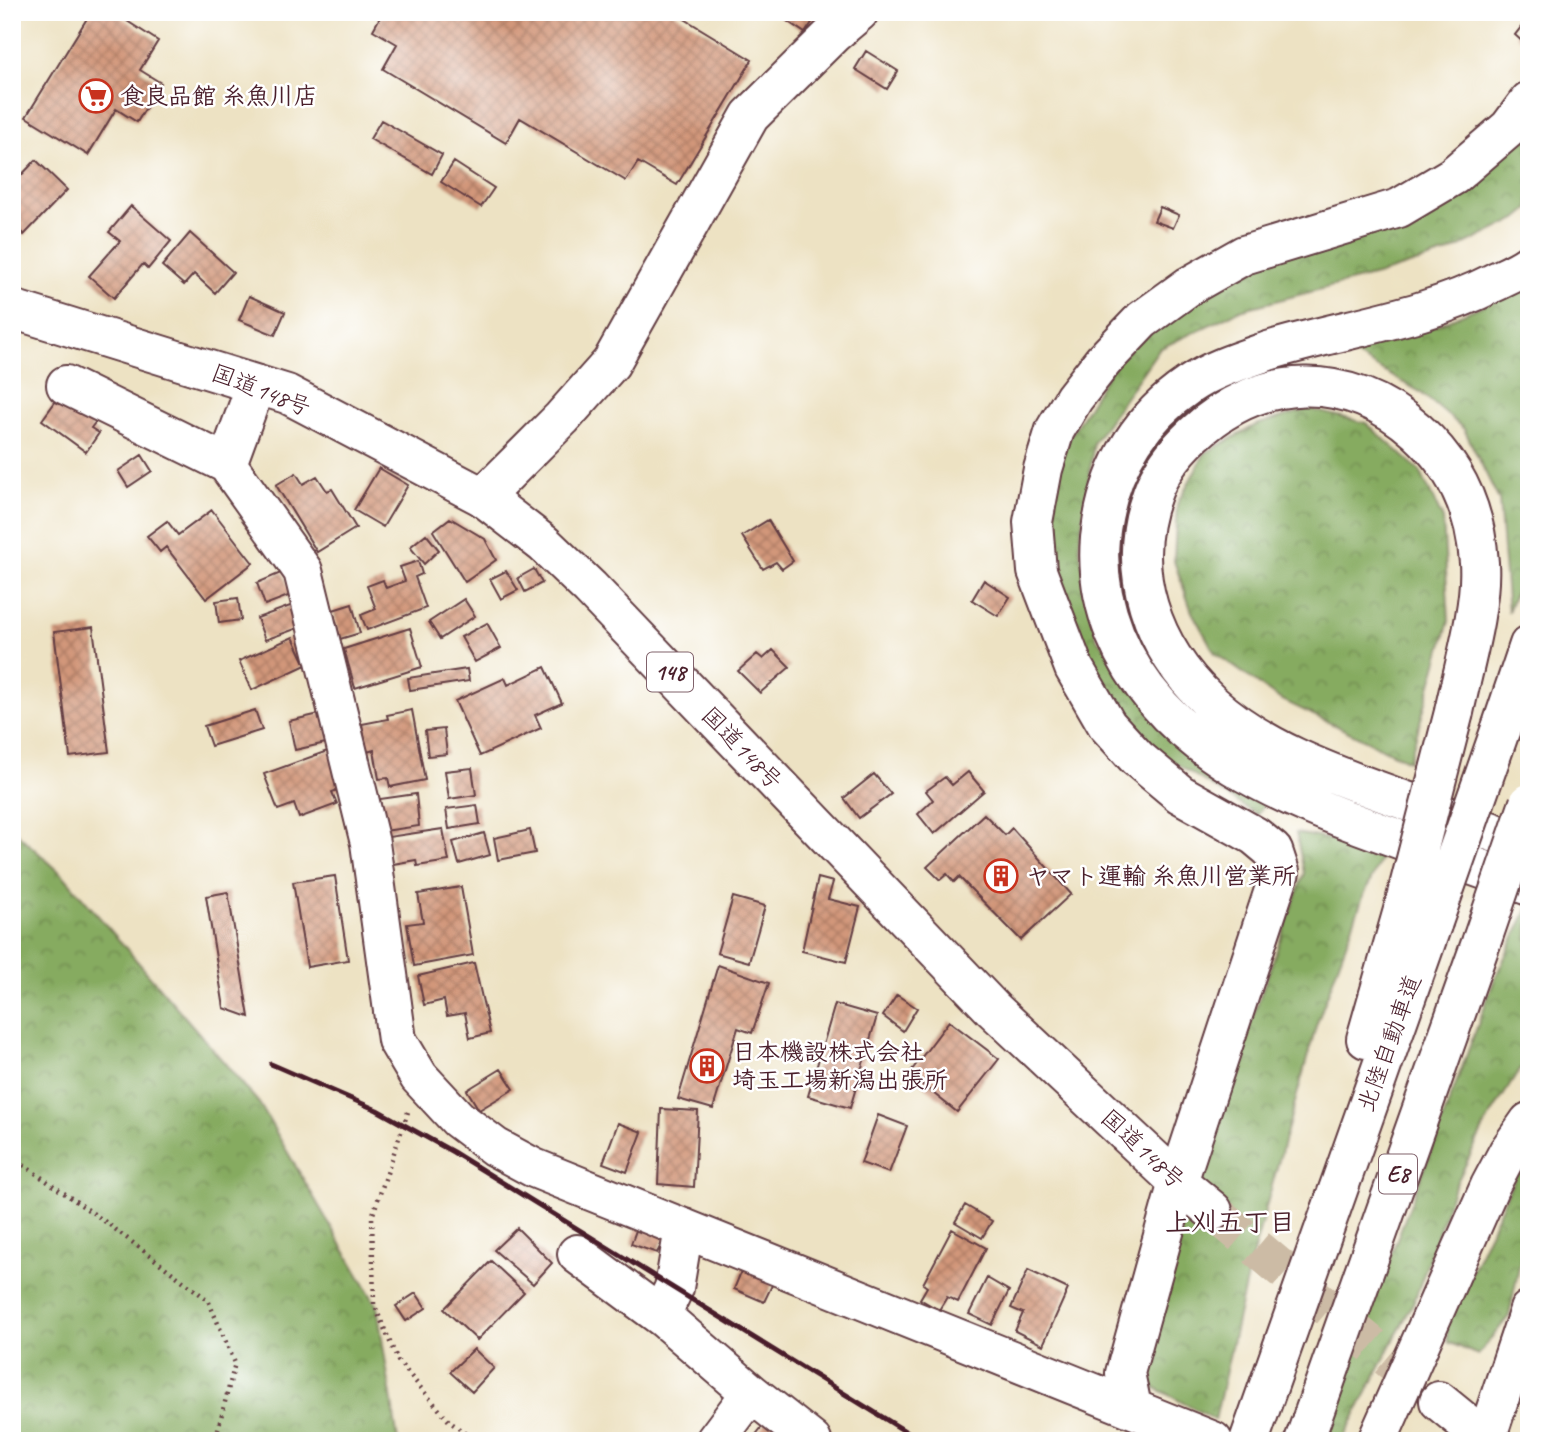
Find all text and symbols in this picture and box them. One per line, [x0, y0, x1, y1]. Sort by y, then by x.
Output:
supermarket icon: 食良品館 糸魚川店 [77, 77, 115, 115]
place label: 食良品館 糸魚川店 [120, 81, 318, 111]
street label: 国道148号 [207, 357, 315, 423]
road number: 148 [647, 652, 693, 692]
street label: 国道148号 [695, 700, 789, 796]
building icon: ヤマト運輸 糸魚川営業所 [982, 857, 1020, 895]
place label: ヤマト運輸 糸魚川営業所 [1026, 861, 1296, 891]
street label: 北陸自動車道 [1350, 970, 1428, 1116]
place label: 日本機設株式会社 埼玉工場新潟出張所 [732, 1037, 948, 1095]
building icon: 日本機設株式会社 埼玉工場新潟出張所 [688, 1047, 726, 1085]
street label: 国道148号 [1095, 1102, 1191, 1196]
road number: E8 [1379, 1154, 1417, 1194]
district label: 上刈五丁目 [1165, 1206, 1295, 1239]

